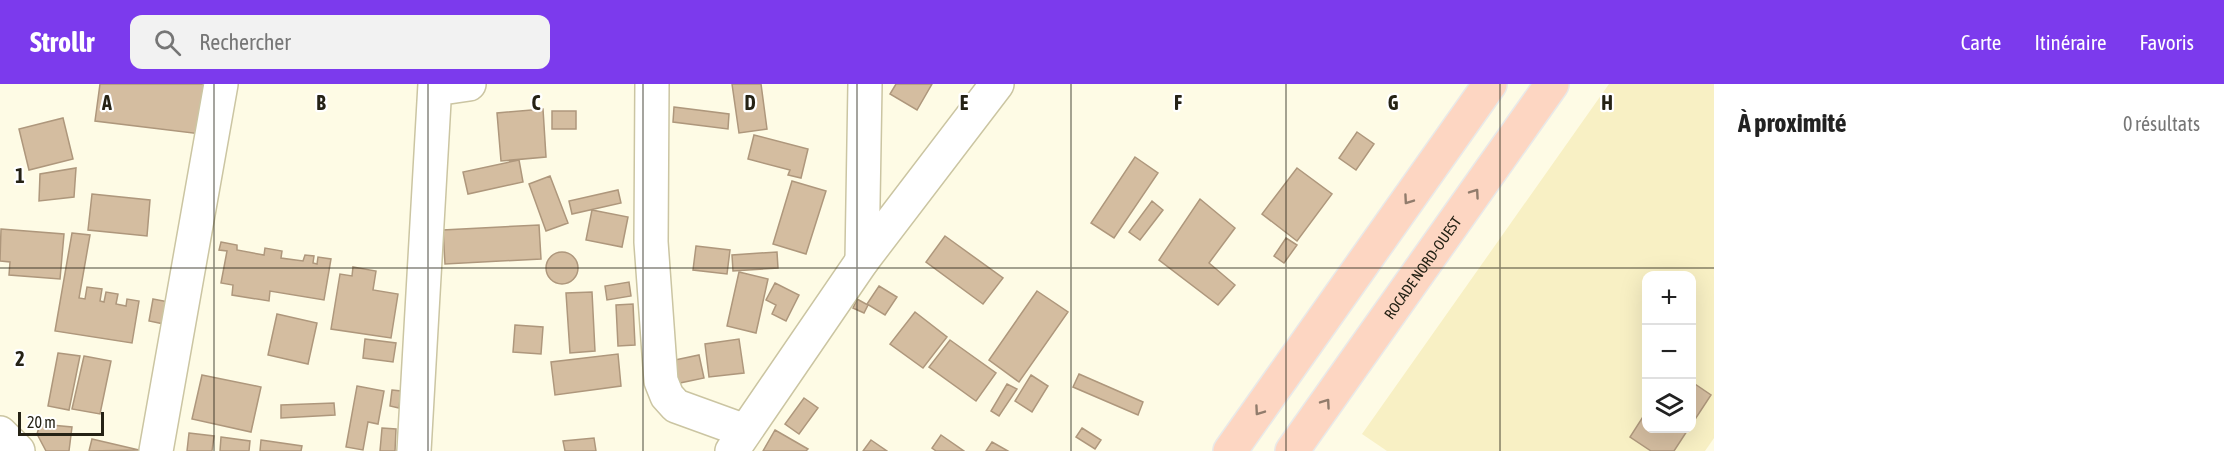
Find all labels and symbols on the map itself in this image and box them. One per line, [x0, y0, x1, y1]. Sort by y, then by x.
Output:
text: A [101, 91, 112, 114]
text: B [316, 91, 326, 114]
text: C [532, 91, 541, 114]
text: D [744, 91, 756, 114]
text: E [960, 91, 969, 114]
text: F [1174, 91, 1182, 114]
text: G [1388, 91, 1399, 114]
text: H [1601, 91, 1613, 114]
text: 1 [15, 164, 25, 187]
one-way arrow [1468, 188, 1479, 199]
one-way arrow [1404, 194, 1415, 205]
street label: ROCADE NORD-OUEST [1380, 213, 1464, 322]
text: 2 [15, 347, 25, 370]
one-way arrow [1319, 399, 1330, 410]
one-way arrow [1255, 404, 1266, 415]
scale bar [18, 409, 104, 436]

